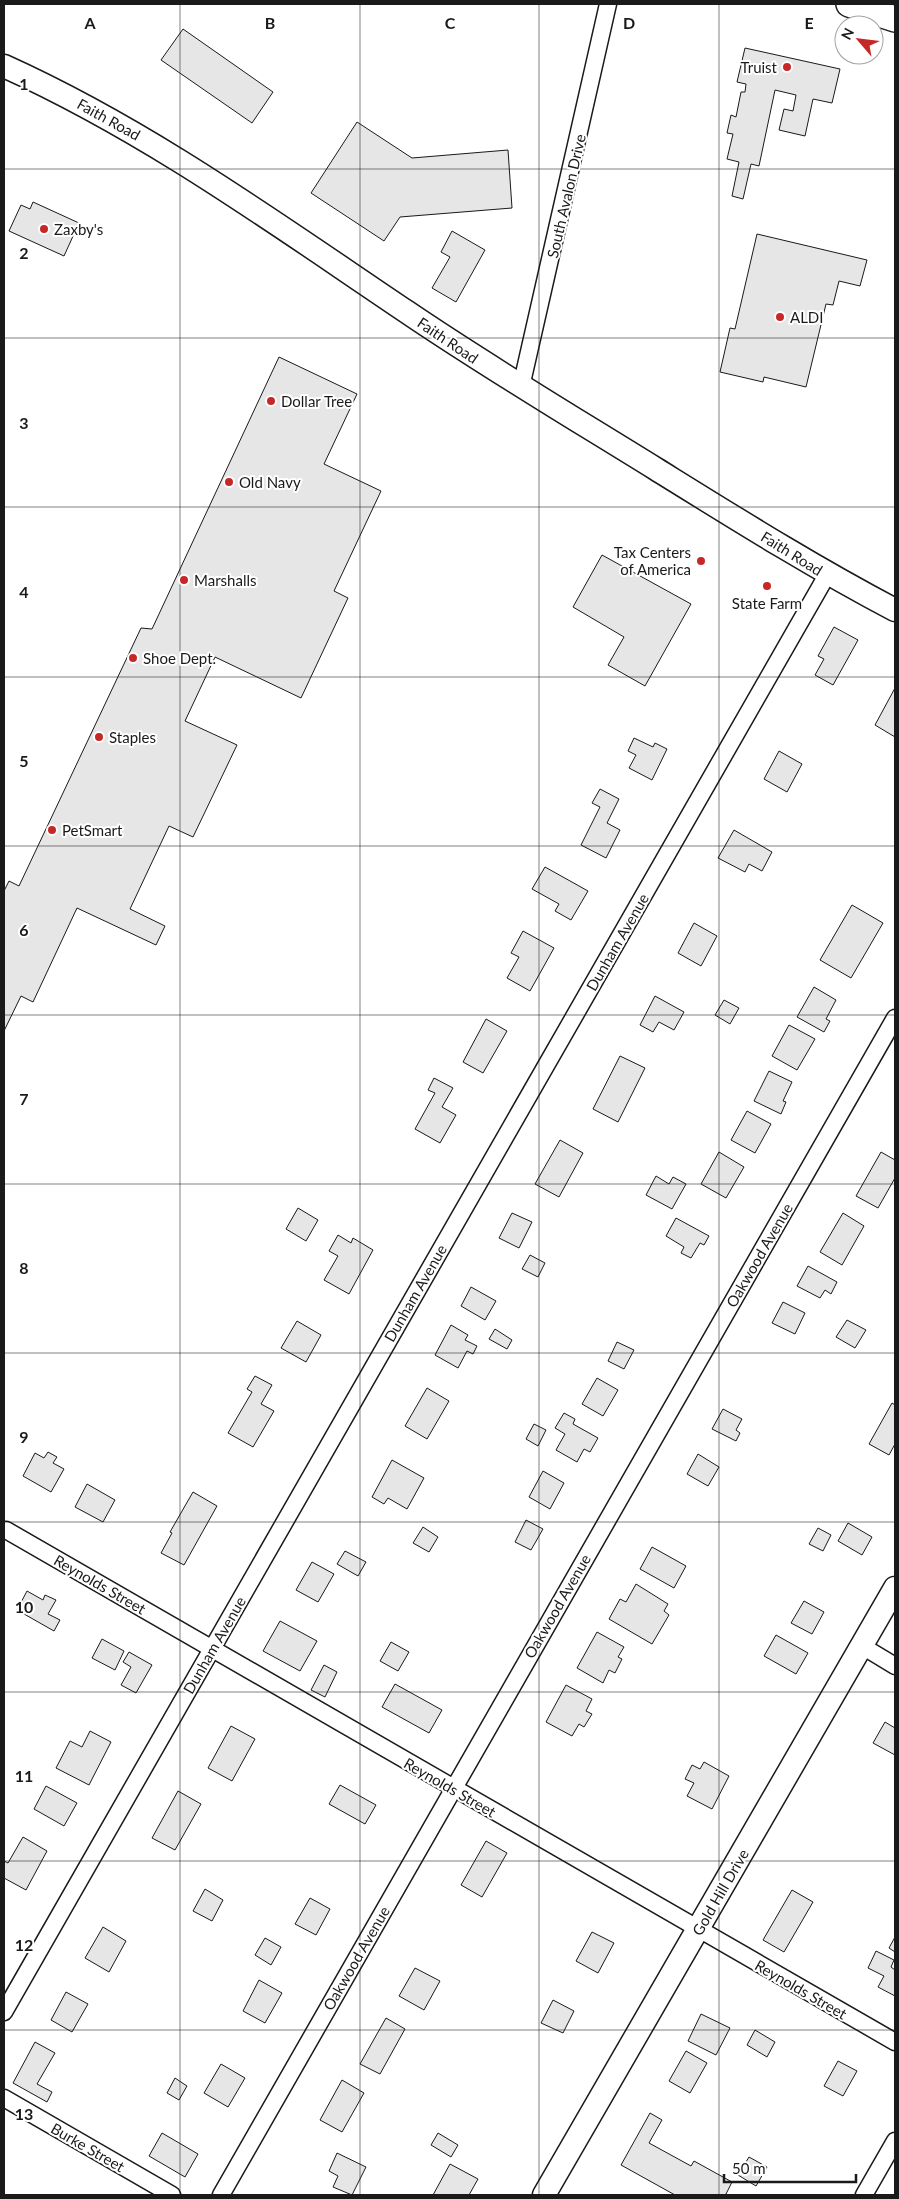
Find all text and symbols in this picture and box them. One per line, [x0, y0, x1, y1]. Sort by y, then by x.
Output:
text: A [83, 13, 96, 32]
text: B [265, 13, 275, 32]
text: C [445, 13, 456, 32]
text: D [623, 13, 635, 32]
text: E [804, 13, 814, 32]
north arrow [834, 15, 884, 65]
text: N [837, 25, 857, 42]
place label: Truist [740, 58, 778, 76]
marker: Truist [781, 61, 793, 73]
text: 1 [19, 74, 29, 93]
street label: Faith Road [74, 94, 144, 144]
street label: South Avalon Drive [543, 132, 589, 260]
place label: Zaxby's [54, 220, 103, 238]
marker: Zaxby's [38, 223, 50, 235]
text: 2 [19, 243, 29, 262]
place label: ALDI [790, 308, 823, 326]
marker: ALDI [774, 311, 786, 323]
street label: Faith Road [414, 313, 482, 367]
place label: Dollar Tree [281, 392, 352, 410]
marker: Dollar Tree [265, 395, 277, 407]
text: 3 [19, 413, 29, 432]
place label: Old Navy [239, 473, 301, 491]
marker: Old Navy [223, 476, 235, 488]
street label: Faith Road [758, 527, 826, 579]
place label: Tax Centers of America [614, 543, 691, 578]
marker: Tax Centers of America [695, 555, 707, 567]
place label: Marshalls [194, 571, 256, 589]
marker: Marshalls [178, 574, 190, 586]
marker: State Farm [761, 580, 773, 592]
text: 4 [19, 582, 29, 601]
place label: State Farm [732, 594, 802, 612]
place label: Shoe Dept. [143, 649, 216, 667]
marker: Shoe Dept. [127, 652, 139, 664]
place label: Staples [109, 728, 156, 746]
marker: Staples [93, 731, 105, 743]
text: 5 [19, 751, 29, 770]
place label: PetSmart [62, 821, 123, 839]
marker: PetSmart [46, 824, 58, 836]
street label: Dunham Avenue [582, 890, 652, 994]
text: 6 [19, 920, 29, 939]
text: 7 [19, 1089, 29, 1108]
street label: Oakwood Avenue [722, 1200, 796, 1310]
street label: Dunham Avenue [380, 1241, 450, 1345]
text: 8 [19, 1258, 29, 1277]
text: 9 [19, 1427, 29, 1446]
street label: Reynolds Street [51, 1550, 150, 1618]
street label: Oakwood Avenue [520, 1551, 594, 1661]
street label: Dunham Avenue [179, 1593, 249, 1697]
text: 10 [15, 1597, 33, 1616]
street label: Reynolds Street [401, 1753, 500, 1821]
text: 11 [15, 1766, 33, 1785]
street label: Gold Hill Drive [688, 1846, 752, 1938]
street label: Oakwood Avenue [319, 1903, 393, 2013]
text: 12 [15, 1935, 33, 1954]
street label: Reynolds Street [752, 1955, 851, 2023]
text: 13 [15, 2104, 33, 2123]
street label: Burke Street [48, 2119, 128, 2176]
scale bar [724, 2152, 856, 2184]
text: 50 m [732, 2159, 766, 2177]

